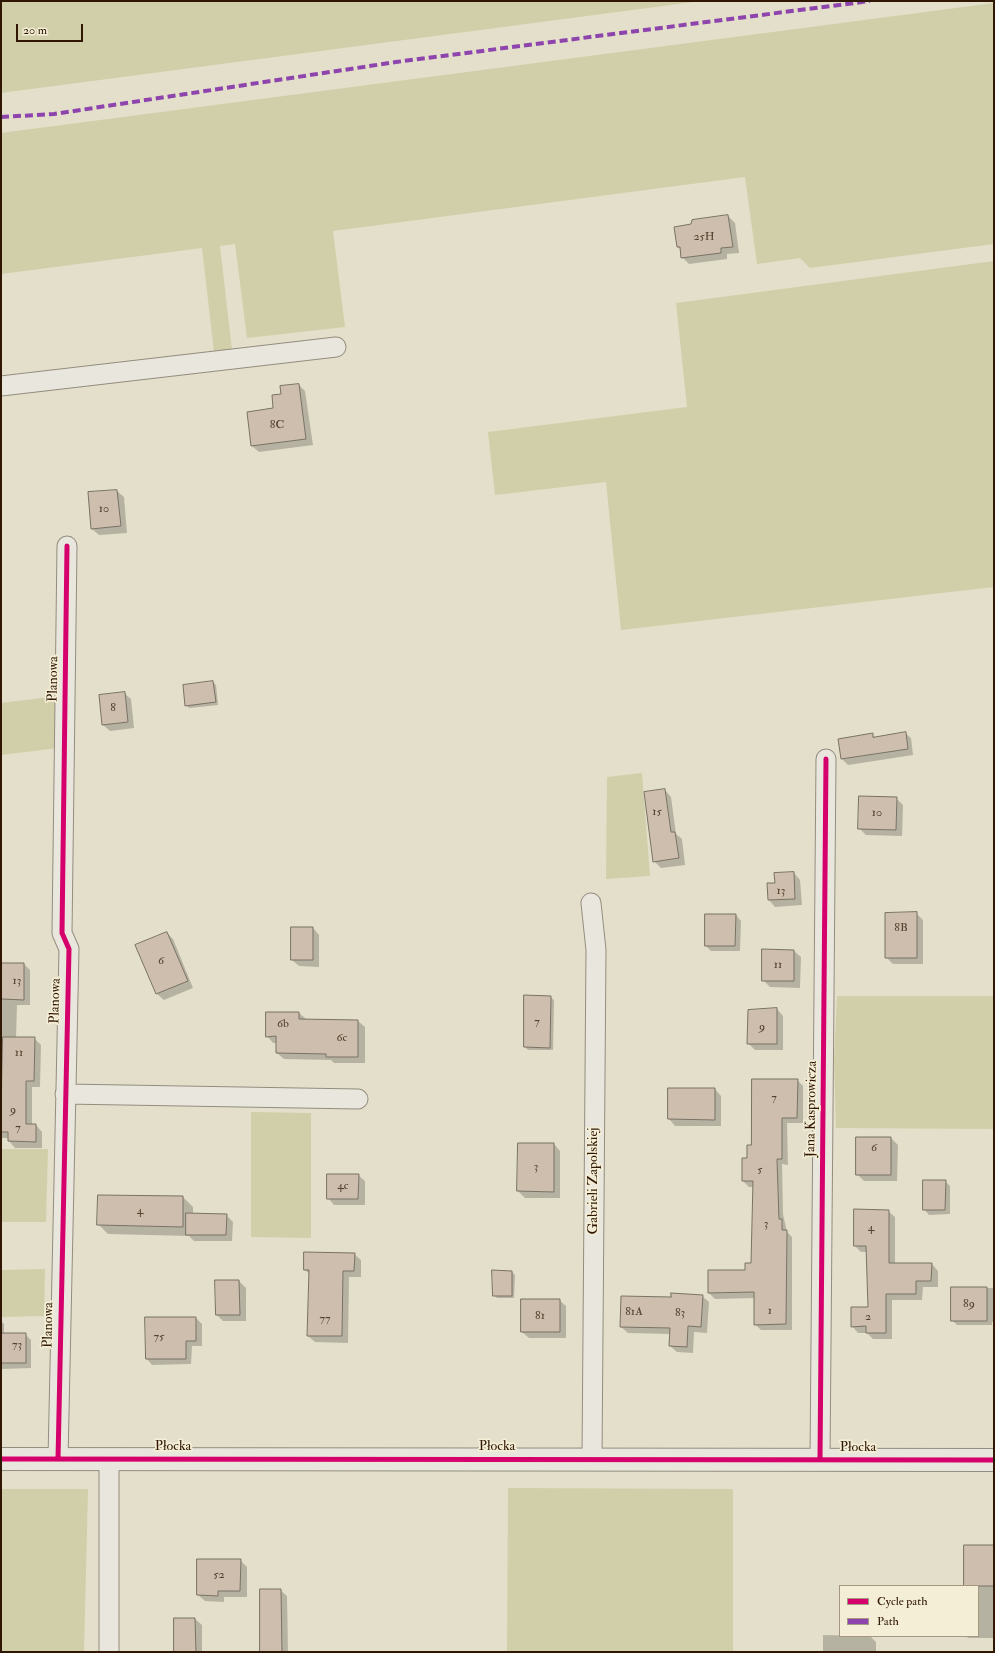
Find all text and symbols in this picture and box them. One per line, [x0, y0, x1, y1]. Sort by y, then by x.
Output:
scale bar [18, 16, 85, 42]
text: 20 m [23, 23, 47, 38]
house number: 25H [693, 230, 715, 244]
house number: 8C [270, 418, 284, 432]
house number: 10 [99, 502, 109, 516]
street label: Planowa [45, 656, 63, 702]
house number: 8 [110, 701, 116, 715]
house number: 15 [652, 805, 662, 819]
house number: 10 [872, 806, 882, 820]
house number: 13 [777, 884, 785, 898]
house number: 8B [894, 921, 908, 935]
house number: 6 [158, 954, 164, 968]
house number: 11 [774, 958, 782, 972]
house number: 13 [13, 974, 21, 988]
street label: Planowa [47, 978, 65, 1024]
house number: 7 [534, 1015, 540, 1029]
house number: 6b [277, 1017, 289, 1031]
house number: 9 [759, 1020, 765, 1034]
house number: 6c [337, 1031, 347, 1045]
house number: 11 [15, 1046, 23, 1060]
street label: Jana Kasprowicza [803, 1061, 821, 1157]
house number: 7 [771, 1091, 777, 1105]
house number: 9 [10, 1103, 16, 1117]
house number: 7 [15, 1121, 21, 1135]
street label: Gabrieli Zapolskiej [586, 1127, 602, 1235]
house number: 6 [871, 1141, 877, 1155]
house number: 3 [534, 1160, 538, 1174]
house number: 5 [757, 1163, 763, 1177]
house number: 4c [337, 1179, 349, 1193]
house number: 4 [137, 1204, 143, 1218]
house number: 3 [764, 1217, 768, 1231]
house number: 4 [868, 1221, 874, 1235]
house number: 89 [963, 1297, 975, 1311]
street label: Planowa [40, 1302, 58, 1348]
house number: 1 [768, 1304, 772, 1318]
house number: 81A [625, 1305, 643, 1319]
house number: 83 [675, 1306, 685, 1320]
house number: 81 [535, 1309, 545, 1323]
house number: 2 [865, 1310, 871, 1324]
house number: 77 [319, 1312, 331, 1326]
house number: 75 [154, 1330, 164, 1344]
house number: 73 [12, 1338, 22, 1352]
street label: Płocka [155, 1439, 191, 1455]
street label: Płocka [479, 1439, 515, 1455]
street label: Płocka [840, 1440, 876, 1456]
house number: 52 [213, 1568, 225, 1582]
legend [839, 1585, 979, 1637]
text: Cycle path [877, 1594, 927, 1609]
text: Path [877, 1614, 899, 1629]

